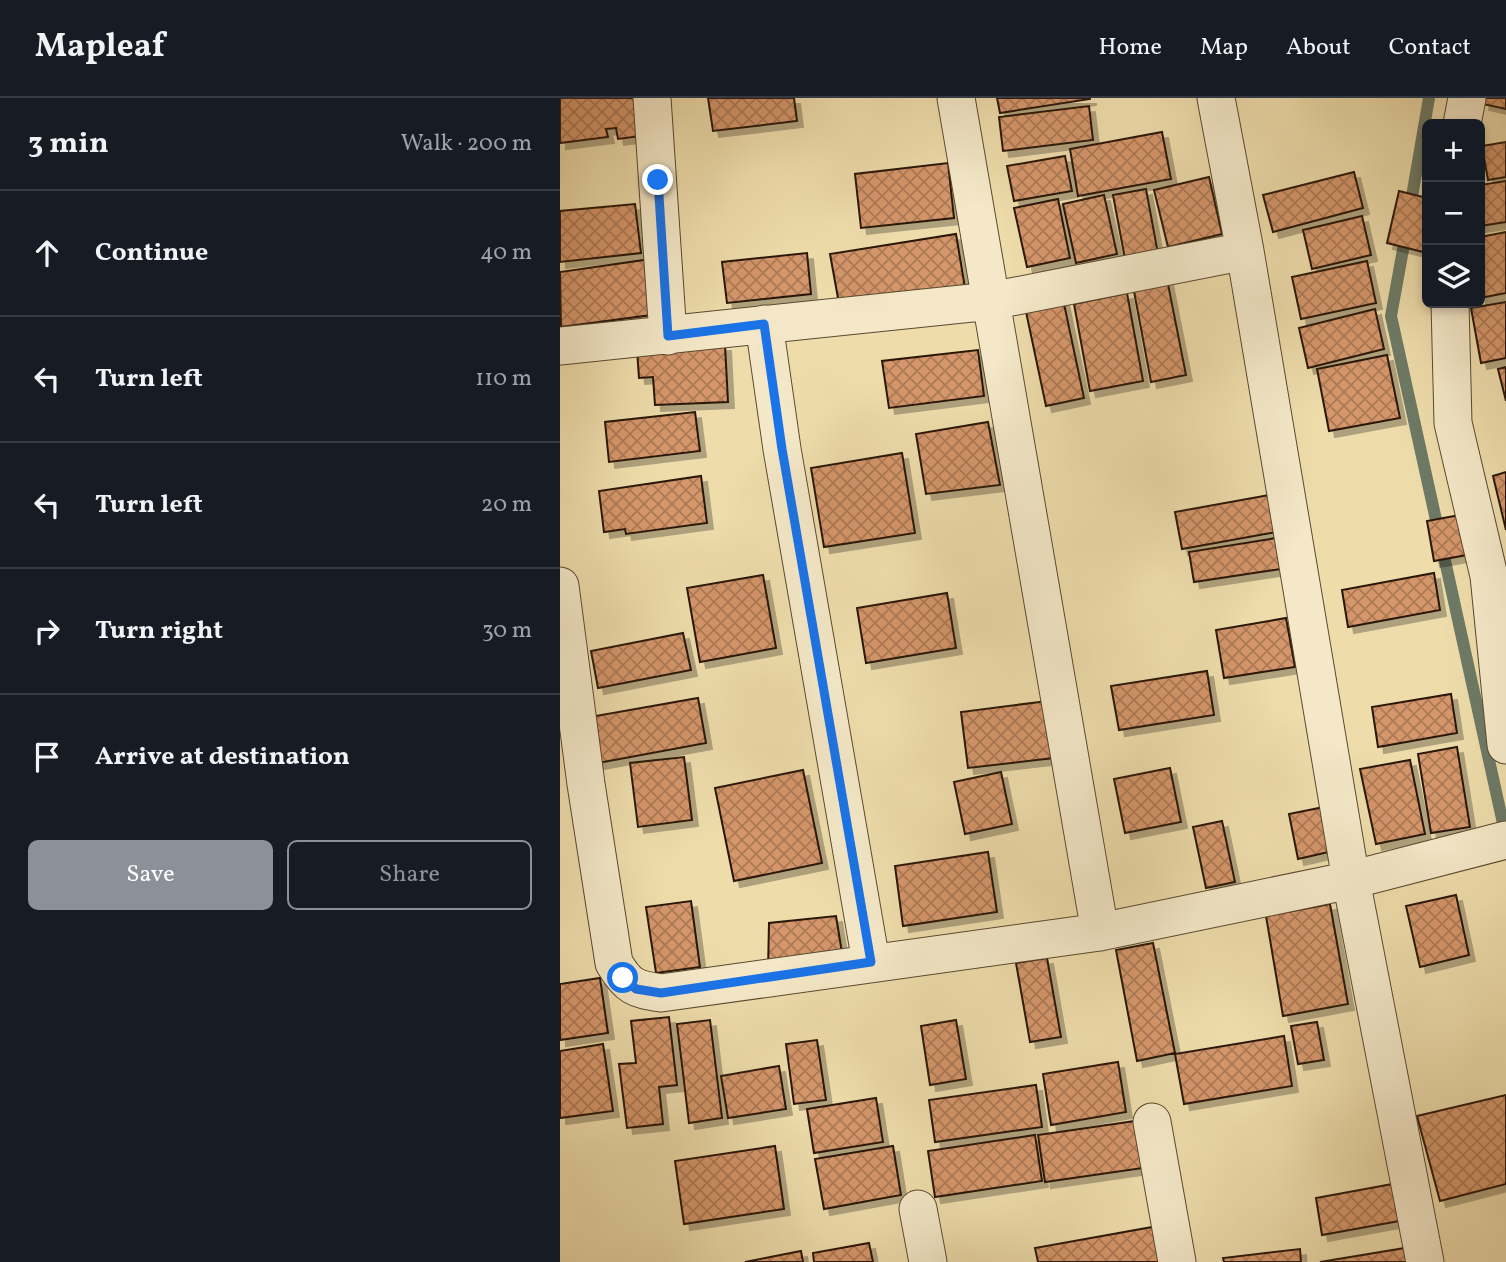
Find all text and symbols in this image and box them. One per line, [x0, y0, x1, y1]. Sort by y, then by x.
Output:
text: Mapleaf [35, 25, 165, 71]
text: Home [1098, 31, 1162, 65]
text: Map [1200, 31, 1248, 65]
text: About [1286, 31, 1351, 65]
text: Contact [1389, 31, 1471, 65]
map controls [1422, 119, 1485, 308]
button: + [1422, 119, 1485, 182]
text: 3 min [28, 123, 109, 165]
text: Walk · 200 m [401, 128, 532, 160]
route end [642, 164, 673, 195]
button: − [1422, 182, 1485, 245]
icon: ahead [28, 234, 66, 272]
text: Continue [95, 235, 208, 271]
text: 40 m [480, 237, 532, 269]
button: layers [1422, 245, 1485, 308]
icon: left [28, 360, 66, 398]
text: Turn left [95, 361, 203, 397]
text: 110 m [475, 363, 532, 395]
icon: left [28, 486, 66, 524]
text: Turn left [95, 487, 203, 523]
text: 20 m [481, 489, 532, 521]
icon: right [28, 612, 66, 650]
text: Turn right [95, 613, 223, 649]
text: 30 m [482, 615, 532, 647]
icon: arrive [28, 738, 66, 776]
text: Arrive at destination [95, 739, 350, 775]
button: Save [28, 840, 273, 910]
button: Share [287, 840, 532, 910]
route start [607, 962, 638, 993]

